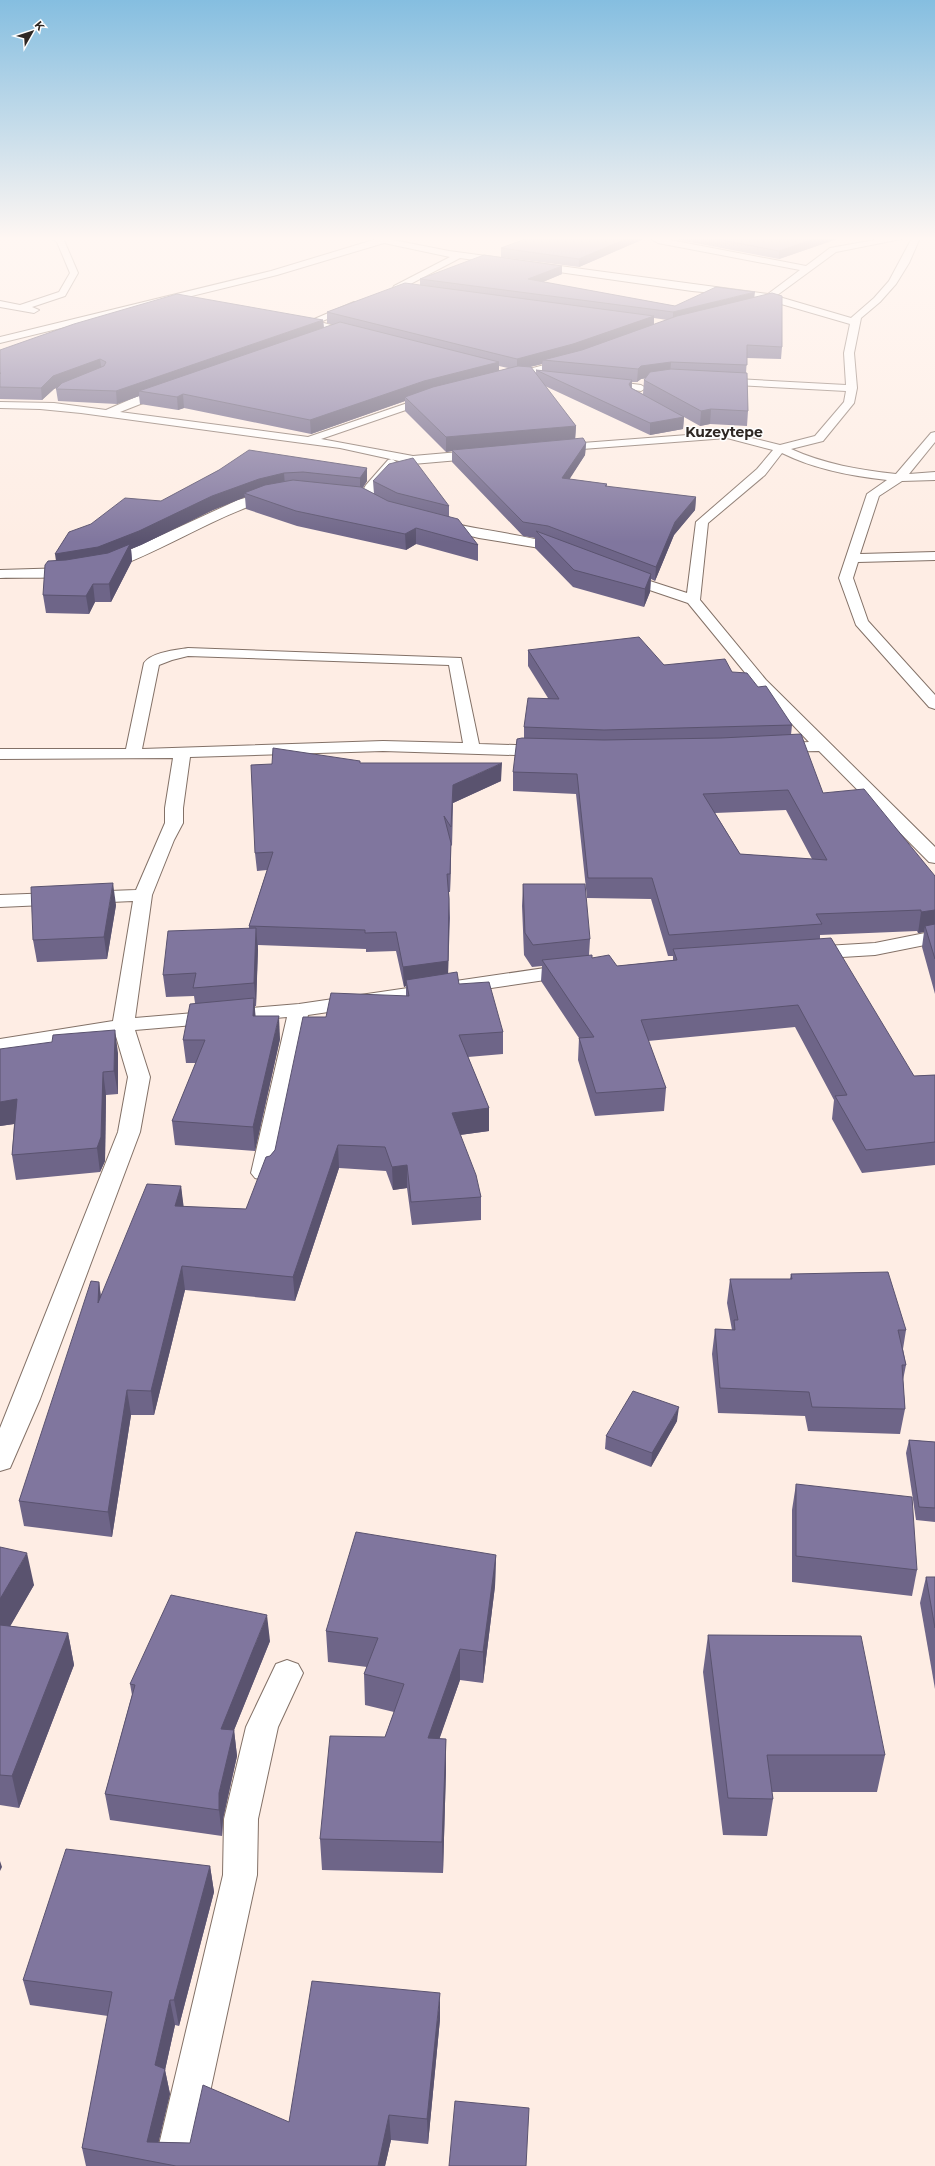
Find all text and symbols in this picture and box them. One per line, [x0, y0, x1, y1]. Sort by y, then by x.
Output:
north arrow [12, 12, 52, 52]
text: K [32, 18, 48, 34]
district label: Kuzeytepe [685, 423, 763, 441]

